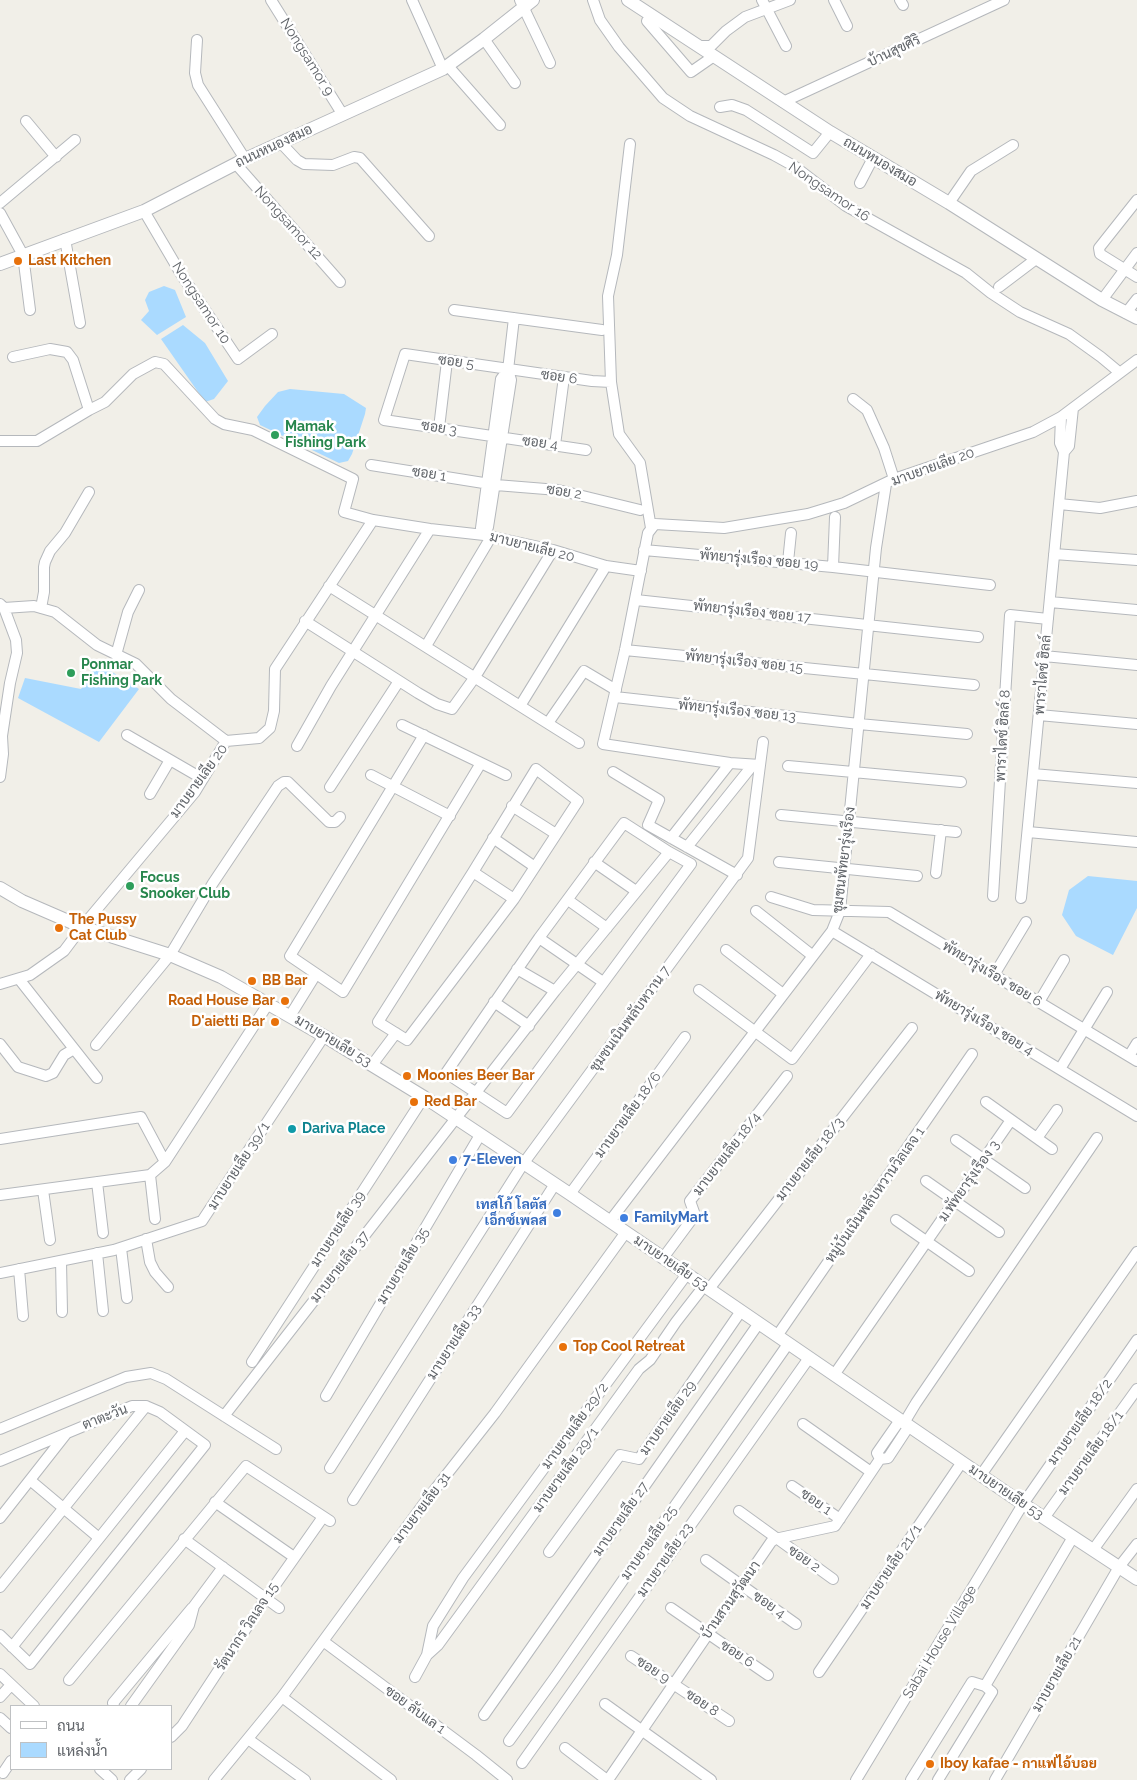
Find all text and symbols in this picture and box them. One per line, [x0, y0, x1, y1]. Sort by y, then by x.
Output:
street label: Nongsamor 9 [277, 15, 337, 99]
street label: บ้านสุขศิริ [865, 31, 923, 71]
street label: ถนนหนองสมอ [233, 121, 315, 171]
street label: ถนนหนองสมอ [840, 133, 920, 191]
street label: Nongsamor 16 [785, 159, 873, 225]
street label: Nongsamor 12 [251, 183, 325, 263]
place label: Last Kitchen [28, 253, 111, 269]
marker: Last Kitchen [12, 255, 24, 267]
street label: Nongsamor 10 [168, 259, 234, 347]
street label: ซอย 5 [437, 351, 475, 373]
street label: ซอย 6 [540, 366, 578, 388]
street label: ซอย 3 [420, 417, 458, 439]
place label: Mamak Fishing Park [285, 419, 366, 452]
marker: Mamak Fishing Park [269, 429, 281, 441]
street label: ซอย 4 [521, 432, 559, 454]
street label: มาบยายเลีย 20 [889, 444, 977, 490]
street label: ซอย 1 [411, 463, 447, 485]
street label: ซอย 2 [545, 481, 583, 503]
street label: มาบยายเลีย 20 [488, 528, 576, 566]
street label: พัทยารุ่งเรือง ซอย 19 [699, 546, 819, 574]
street label: พัทยารุ่งเรือง ซอย 17 [692, 597, 812, 627]
street label: พาราไดซ์ ฮิลล์ [1031, 634, 1055, 716]
street label: พัทยารุ่งเรือง ซอย 15 [684, 647, 804, 677]
place label: Ponmar Fishing Park [81, 657, 162, 690]
marker: Ponmar Fishing Park [65, 667, 77, 679]
street label: พาราไดซ์ ฮิลล์ 8 [992, 689, 1014, 783]
street label: พัทยารุ่งเรือง ซอย 13 [677, 696, 797, 726]
street label: มาบยายเลีย 20 [167, 741, 231, 821]
street label: ชุมชนพัทยารุ่งเรือง [829, 806, 859, 914]
place label: Focus Snooker Club [140, 870, 230, 902]
marker: Focus Snooker Club [124, 880, 136, 892]
place label: The Pussy Cat Club [69, 912, 137, 944]
marker: The Pussy Cat Club [53, 922, 65, 934]
street label: พัทยารุ่งเรือง ซอย 6 [939, 938, 1045, 1010]
street label: ชุมชนเนินพลับหวาน 7 [586, 963, 674, 1075]
place label: BB Bar [262, 973, 307, 989]
marker: BB Bar [246, 975, 258, 987]
street label: พัทยารุ่งเรือง ซอย 4 [931, 987, 1037, 1059]
place label: Road House Bar [168, 993, 275, 1009]
marker: Road House Bar [279, 995, 291, 1007]
street label: มาบยายเลีย 53 [292, 1012, 374, 1070]
place label: D'aietti Bar [191, 1014, 265, 1030]
marker: D'aietti Bar [269, 1016, 281, 1028]
place label: Moonies Beer Bar [417, 1068, 535, 1084]
street label: มาบยายเลีย 18/6 [591, 1069, 665, 1161]
marker: Moonies Beer Bar [401, 1070, 413, 1082]
place label: Red Bar [424, 1094, 477, 1110]
marker: Red Bar [408, 1096, 420, 1108]
street label: มาบยายเลีย 18/4 [689, 1109, 765, 1199]
street label: มาบยายเลีย 18/3 [772, 1114, 848, 1204]
street label: มาบยายเลีย 39/1 [204, 1119, 274, 1213]
place label: Dariva Place [302, 1121, 385, 1137]
marker: Dariva Place [286, 1123, 298, 1135]
street label: หมู่บ้นเนินพลับหวานวิลเลจ 1 [822, 1124, 928, 1266]
street label: ม.พัทยารุ่งเรือง 3 [935, 1137, 1003, 1225]
place label: 7-Eleven [463, 1152, 522, 1168]
marker: 7-Eleven [447, 1154, 459, 1166]
street label: มาบยายเลีย 39 [307, 1188, 369, 1270]
place label: เทสโก้ โลตัส เอ็กซ์เพลส [476, 1197, 547, 1230]
marker: เทสโก้ โลตัส เอ็กซ์เพลส [551, 1207, 563, 1219]
place label: FamilyMart [634, 1210, 709, 1226]
marker: FamilyMart [618, 1212, 630, 1224]
street label: มาบยายเลีย 35 [374, 1225, 432, 1307]
street label: มาบยายเลีย 37 [307, 1228, 373, 1306]
street label: มาบยายเลีย 53 [631, 1232, 711, 1294]
street label: มาบยายเลีย 33 [423, 1301, 485, 1383]
place label: Top Cool Retreat [573, 1339, 685, 1355]
marker: Top Cool Retreat [557, 1341, 569, 1353]
street label: มาบยายเลีย 18/2 [1044, 1376, 1116, 1468]
street label: มาบยายเลีย 29 [636, 1378, 700, 1458]
street label: มาบยายเลีย 29/2 [538, 1380, 612, 1472]
street label: ตาตะวัน [80, 1401, 130, 1433]
street label: มาบยายเลีย 18/1 [1055, 1408, 1127, 1498]
street label: มาบยายเลีย 29/1 [530, 1424, 602, 1516]
street label: มาบยายเลีย 53 [966, 1461, 1046, 1523]
street label: มาบยายเลีย 31 [390, 1469, 454, 1547]
street label: มาบยายเลีย 27 [589, 1479, 653, 1559]
street label: ซอย 1 [797, 1485, 835, 1519]
street label: มาบยายเลีย 25 [617, 1503, 681, 1583]
street label: มาบยายเลีย 23 [633, 1520, 697, 1600]
street label: มาบยายเลีย 21/1 [856, 1521, 926, 1613]
street label: ซอย 2 [785, 1542, 823, 1576]
street label: บ้านสวนสุวัฒนา [698, 1558, 764, 1642]
street label: รัตนากร วิลเลจ 15 [212, 1580, 282, 1674]
street label: Sabai House Village [900, 1582, 980, 1702]
street label: ซอย 4 [749, 1588, 789, 1622]
street label: มาบยายเลีย 21 [1029, 1633, 1085, 1715]
street label: ซอย 6 [717, 1637, 757, 1671]
street label: ซอย 9 [633, 1653, 673, 1687]
street label: ซอย ลับแล 1 [381, 1682, 449, 1738]
street label: ซอย 8 [682, 1686, 722, 1720]
legend [10, 1705, 172, 1770]
text: ถนน [57, 1717, 85, 1735]
text: แหล่งน้ำ [57, 1742, 108, 1760]
place label: Iboy kafae - กาแฟไอ้บอย [940, 1756, 1097, 1772]
marker: Iboy kafae - กาแฟไอ้บอย [924, 1758, 936, 1770]

